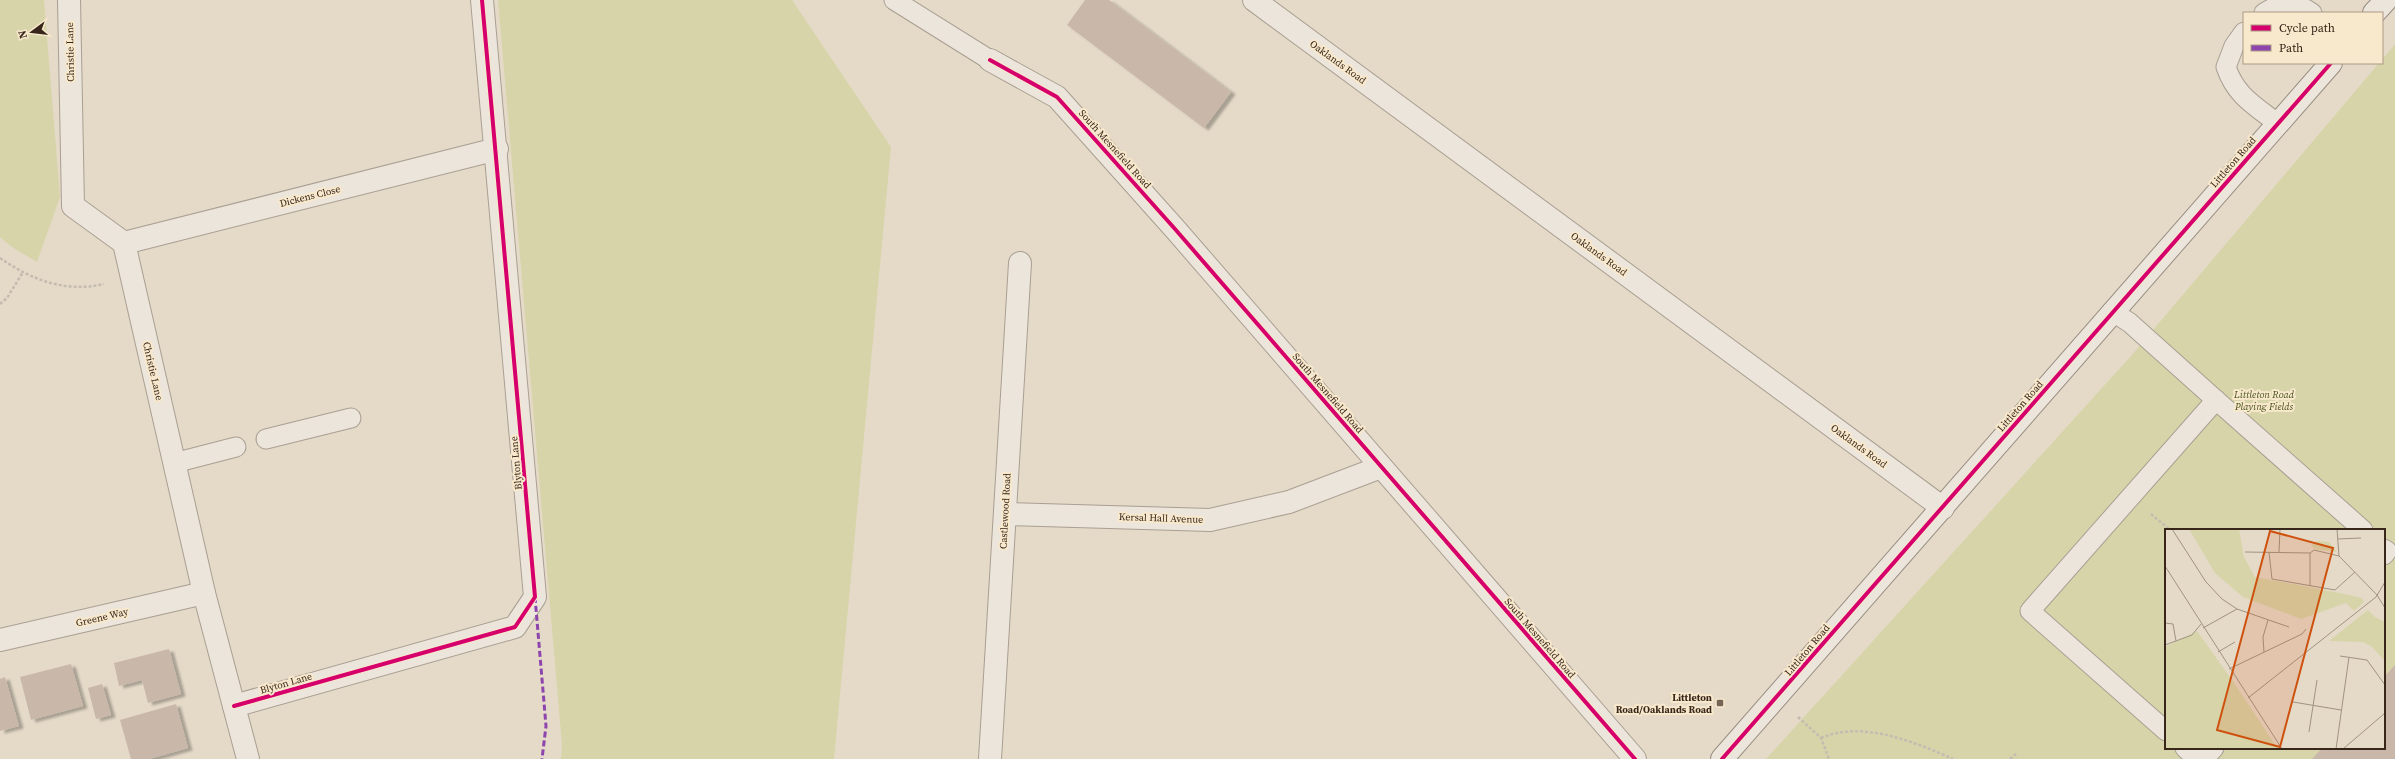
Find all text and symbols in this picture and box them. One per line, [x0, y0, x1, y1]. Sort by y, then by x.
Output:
north arrow [12, 12, 52, 52]
legend [2243, 12, 2383, 64]
text: Cycle path [2279, 20, 2335, 36]
street label: Christie Lane [63, 22, 77, 82]
text: N [15, 29, 31, 40]
street label: Oaklands Road [1307, 37, 1369, 87]
text: Path [2279, 40, 2303, 56]
street label: South Mesnefield Road [1076, 107, 1154, 191]
street label: Littleton Road [2207, 134, 2259, 190]
street label: Dickens Close [278, 182, 342, 210]
street label: Oaklands Road [1568, 229, 1630, 279]
street label: Christie Lane [140, 340, 166, 402]
street label: South Mesnefield Road [1290, 350, 1367, 436]
street label: Littleton Road [1994, 378, 2046, 434]
park label: Littleton Road Playing Fields [2233, 388, 2295, 413]
street label: Oaklands Road [1828, 421, 1890, 471]
street label: Blyton Lane [507, 436, 525, 490]
street label: Castlewood Road [997, 472, 1013, 549]
street label: Kersal Hall Avenue [1119, 510, 1203, 526]
inset map [2165, 529, 2385, 749]
street label: South Mesnefield Road [1502, 595, 1579, 681]
street label: Greene Way [75, 604, 130, 629]
street label: Littleton Road [1782, 621, 1833, 678]
street label: Blyton Lane [258, 669, 314, 697]
place label: Littleton Road/Oaklands Road [1616, 691, 1712, 716]
marker: Littleton Road/Oaklands Road [1715, 698, 1725, 708]

